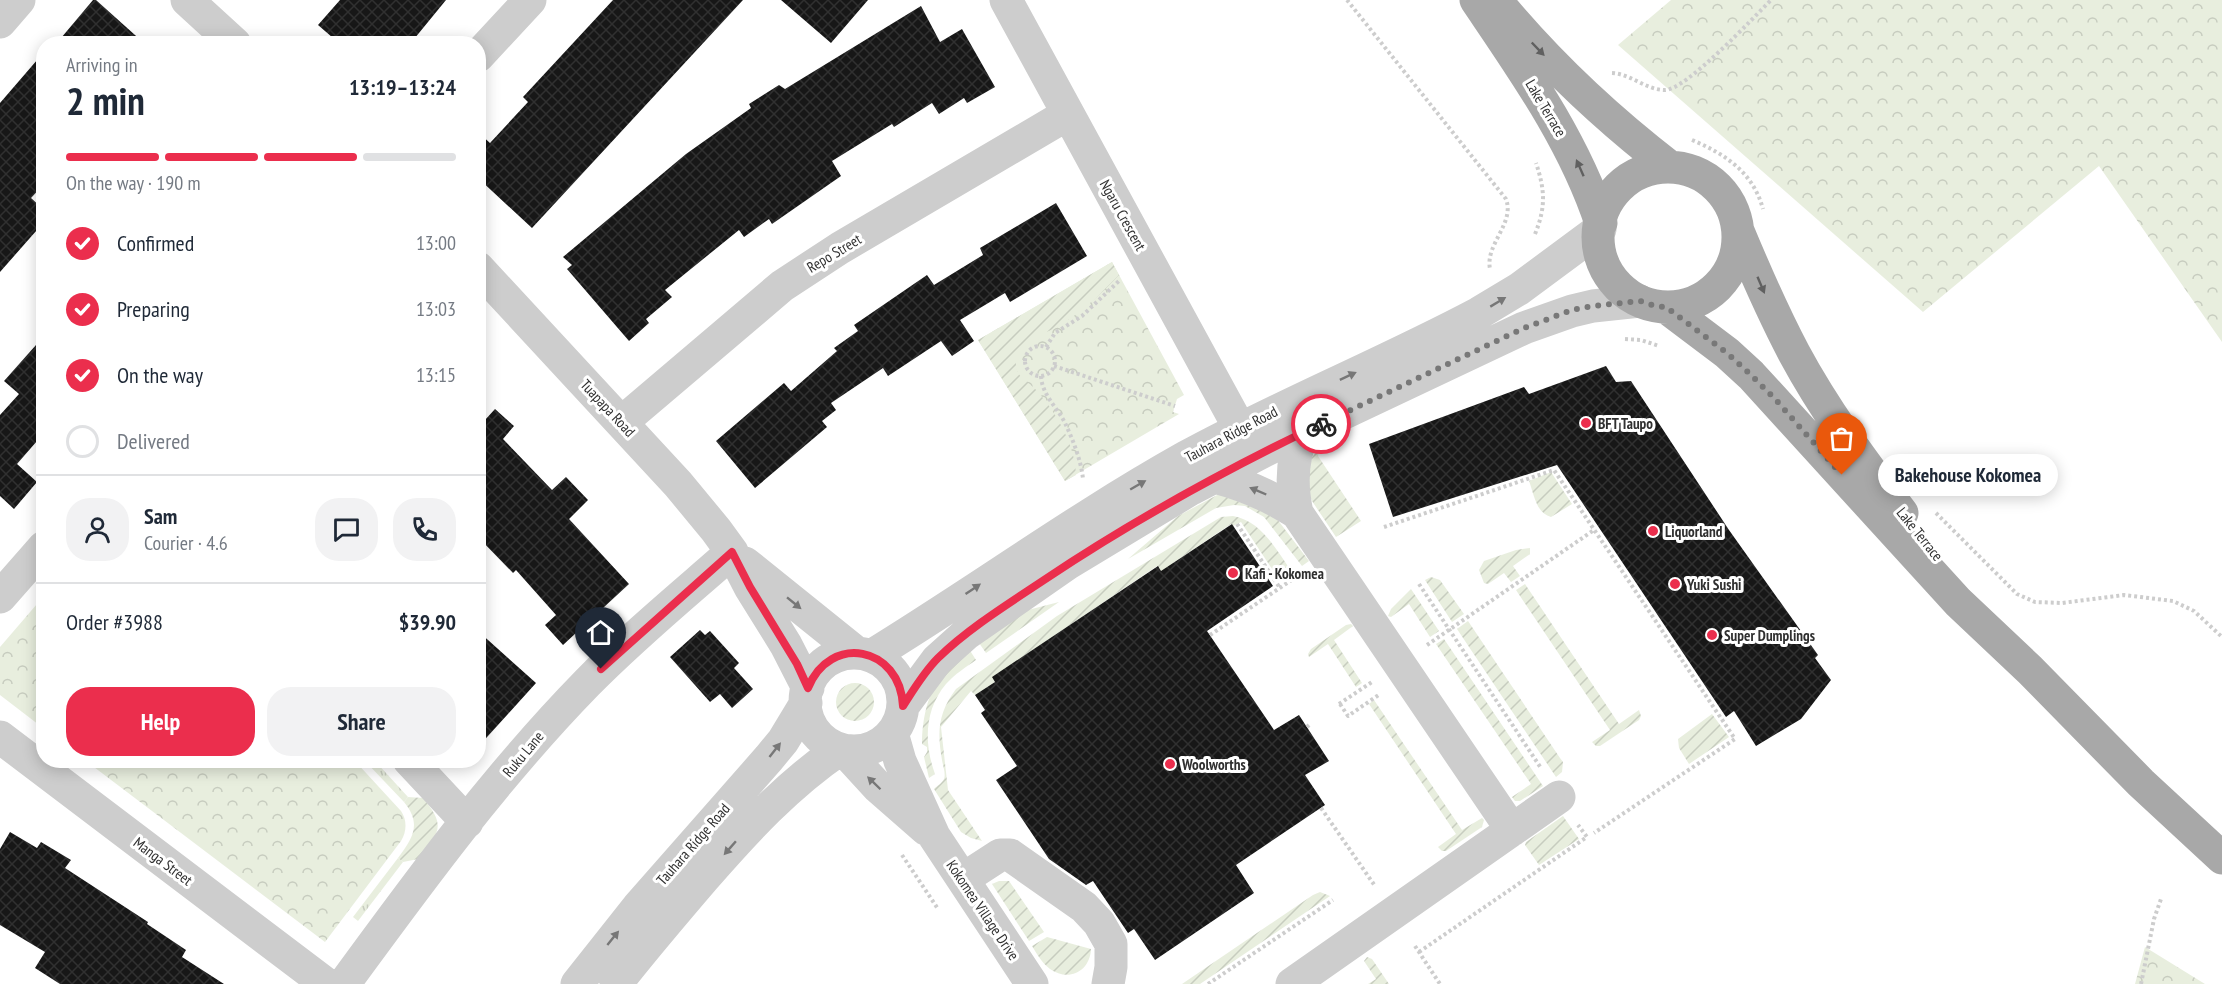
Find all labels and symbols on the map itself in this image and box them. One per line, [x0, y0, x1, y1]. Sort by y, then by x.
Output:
one-way arrow [1531, 41, 1545, 56]
street label: Lake Terrace [1521, 76, 1571, 140]
one-way arrow [1575, 160, 1584, 177]
street label: Ngaru Crescent [1096, 176, 1150, 254]
street label: Repo Street [803, 229, 865, 277]
one-way arrow [1757, 276, 1766, 294]
one-way arrow [1489, 298, 1506, 308]
one-way arrow [1340, 372, 1357, 381]
street label: Tuapapa Road [577, 375, 639, 441]
courier [1291, 394, 1351, 454]
street label: Tauhara Ridge Road [1181, 402, 1281, 466]
pin [1816, 413, 1867, 475]
place label: BFT Taupo [1598, 414, 1653, 433]
marker: BFT Taupo [1579, 416, 1593, 430]
callout: Bakehouse Kokomea [1878, 454, 2058, 496]
one-way arrow [1130, 480, 1147, 490]
one-way arrow [1248, 486, 1266, 496]
street label: Lake Terrace [1893, 503, 1947, 565]
place label: Liquorland [1665, 522, 1723, 541]
marker: Liquorland [1646, 524, 1660, 538]
place label: Kafi - Kokomea [1245, 564, 1324, 583]
marker: Kafi - Kokomea [1226, 566, 1240, 580]
place label: Yuki Sushi [1686, 575, 1742, 594]
marker: Yuki Sushi [1668, 577, 1682, 591]
one-way arrow [965, 584, 982, 595]
one-way arrow [786, 596, 802, 609]
pin [575, 607, 626, 669]
place label: Super Dumplings [1724, 626, 1815, 645]
marker: Super Dumplings [1705, 628, 1719, 642]
street label: Ruku Lane [498, 727, 548, 781]
one-way arrow [769, 742, 782, 758]
place label: Woolworths [1181, 755, 1246, 774]
marker: Woolworths [1163, 757, 1177, 771]
one-way arrow [868, 777, 882, 791]
street label: Tauhara Ridge Road [652, 799, 734, 889]
street label: Manga Street [130, 833, 196, 889]
one-way arrow [724, 840, 737, 855]
street label: Kokomea Village Drive [943, 856, 1023, 964]
one-way arrow [607, 930, 620, 946]

